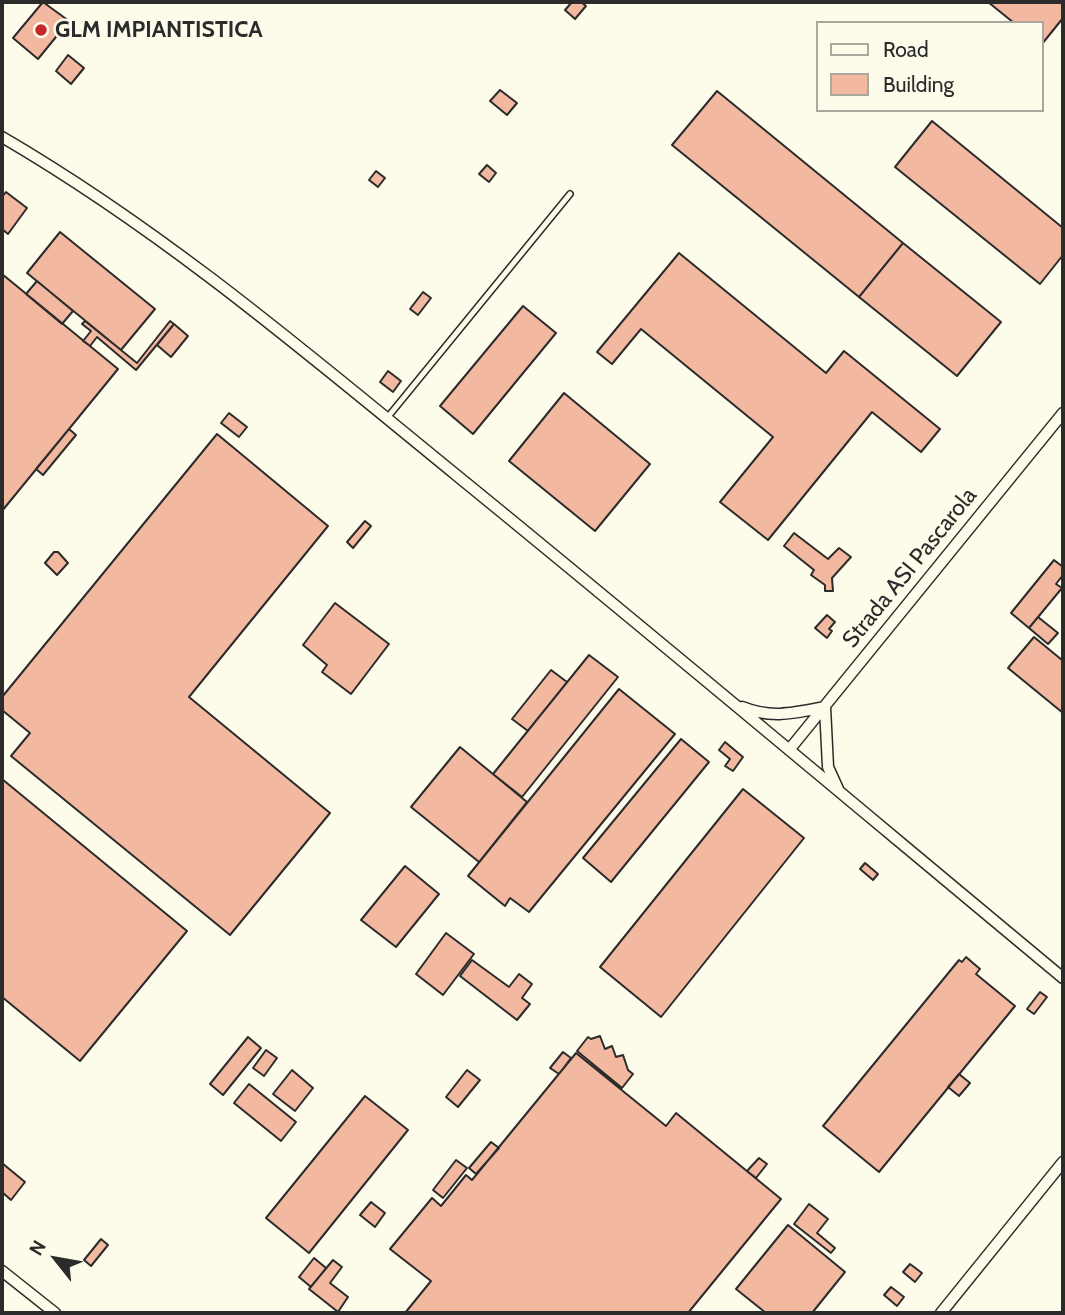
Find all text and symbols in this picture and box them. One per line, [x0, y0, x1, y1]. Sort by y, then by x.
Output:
place label: GLM IMPIANTISTICA [55, 16, 263, 44]
legend [816, 21, 1044, 112]
marker: GLM IMPIANTISTICA [33, 22, 49, 38]
text: Road [883, 37, 929, 62]
text: Building [883, 72, 954, 97]
street label: Strada ASI Pascarola [837, 483, 983, 653]
north arrow [21, 1224, 91, 1294]
text: N [24, 1236, 51, 1260]

